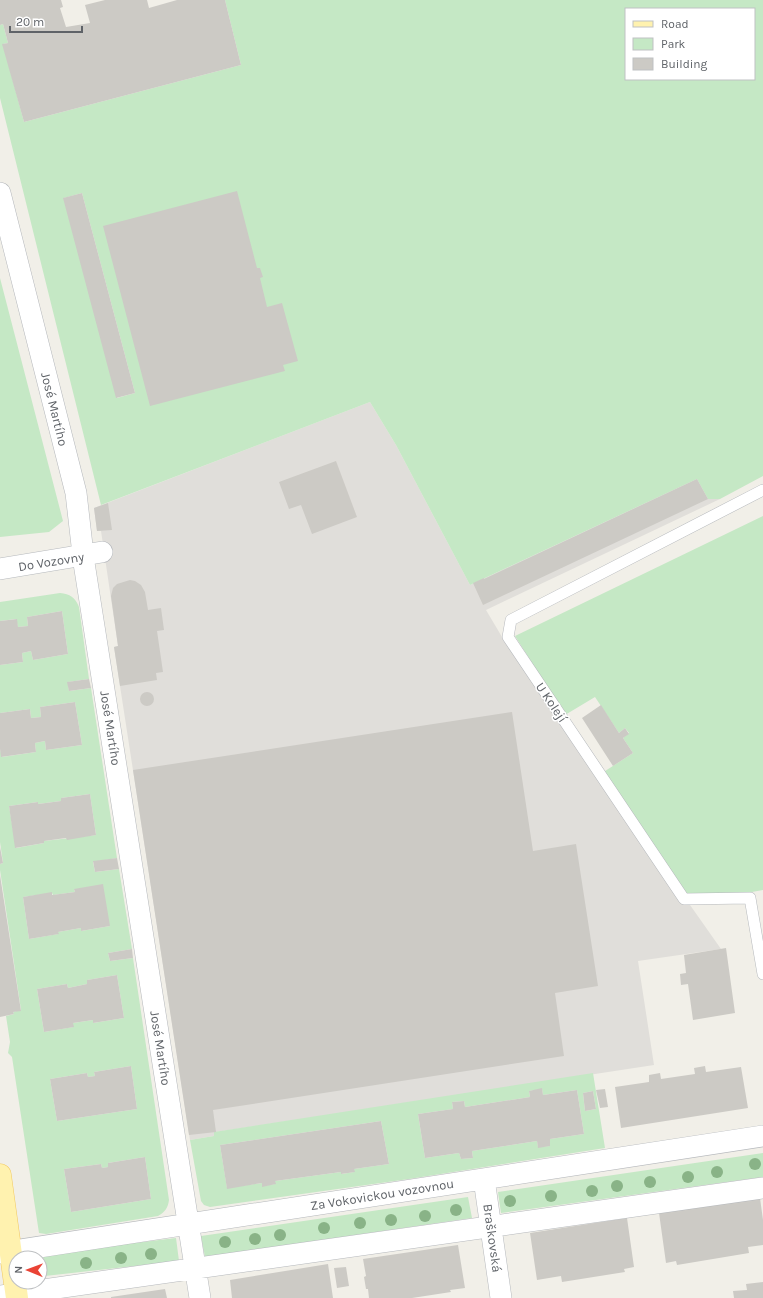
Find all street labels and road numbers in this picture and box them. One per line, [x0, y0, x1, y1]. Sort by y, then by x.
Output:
street label: José Martího [38, 371, 71, 448]
street label: Do Vozovny [17, 549, 85, 574]
street label: U Kolejí [533, 679, 570, 725]
street label: José Martího [97, 690, 124, 767]
street label: José Martího [147, 1010, 174, 1087]
street label: Za Vokovickou vozovnou [309, 1176, 455, 1213]
street label: Braškovská [480, 1203, 505, 1273]

